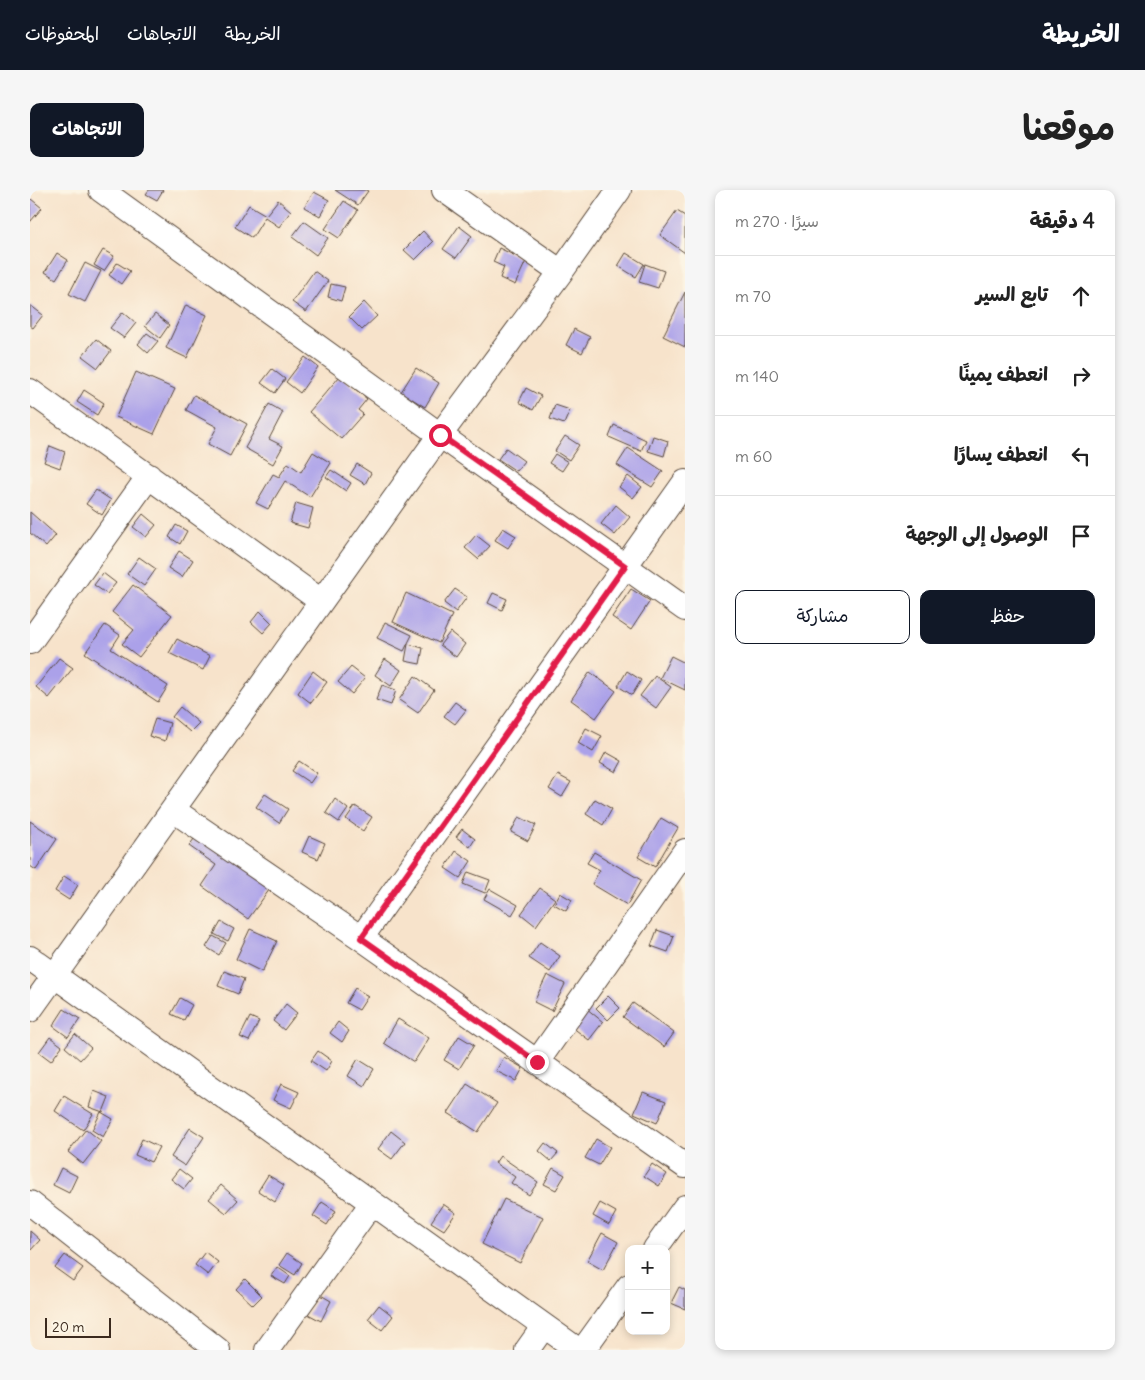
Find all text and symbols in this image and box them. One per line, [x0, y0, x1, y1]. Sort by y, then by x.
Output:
text: الخريطة [1042, 18, 1120, 48]
text: المحفوظات [25, 22, 99, 45]
text: الاتجاهات [127, 22, 197, 45]
text: الخريطة [225, 22, 281, 45]
button: الاتجاهات [30, 103, 144, 157]
text: موقعنا [1022, 105, 1115, 149]
text: 4 دقيقة [1029, 207, 1095, 234]
text: سيرًا · 270 m [735, 211, 819, 231]
text: تابع السير [976, 282, 1048, 306]
icon: ahead [1067, 282, 1095, 310]
text: 70 m [735, 286, 771, 306]
text: انعطف يمينًا [959, 362, 1048, 386]
icon: right [1067, 362, 1095, 390]
text: 140 m [735, 366, 779, 386]
route start [429, 424, 452, 447]
text: انعطف يسارًا [954, 442, 1048, 466]
icon: left [1067, 442, 1095, 470]
text: 60 m [735, 446, 773, 466]
text: الوصول إلى الوجهة [905, 522, 1048, 546]
icon: arrive [1067, 522, 1095, 550]
button: مشاركة [735, 590, 910, 644]
button: حفظ [920, 590, 1095, 644]
route end [526, 1051, 549, 1074]
map controls [625, 1245, 670, 1335]
button: + [625, 1245, 670, 1290]
button: − [625, 1290, 670, 1335]
scale bar [45, 1315, 111, 1338]
text: 20 m [52, 1318, 85, 1336]

